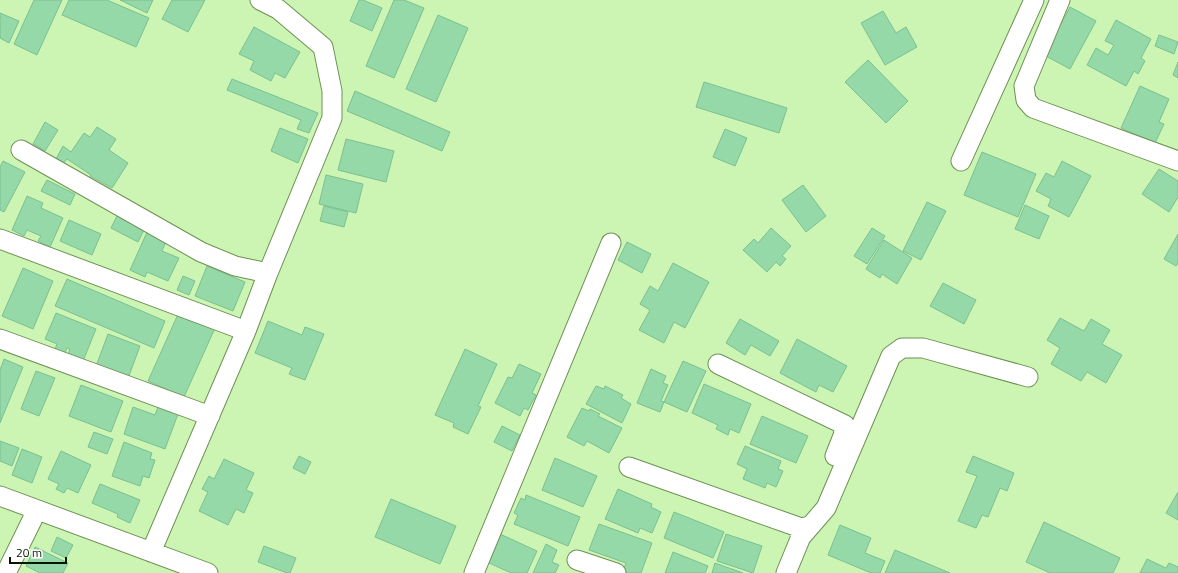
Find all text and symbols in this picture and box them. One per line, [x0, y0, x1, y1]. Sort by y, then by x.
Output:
scale bar [10, 539, 66, 565]
text: 20 m [16, 543, 42, 562]

